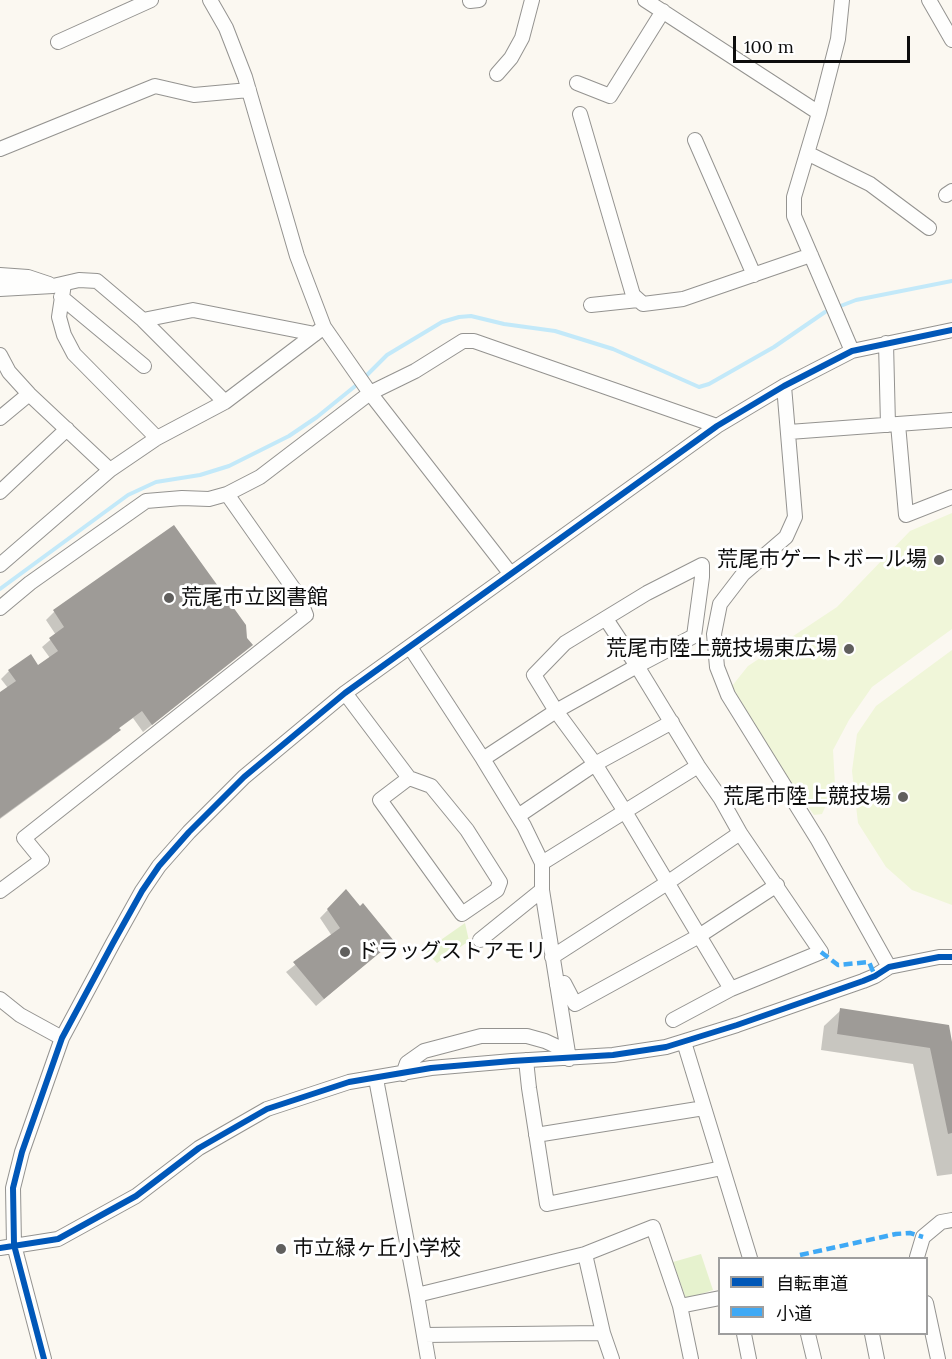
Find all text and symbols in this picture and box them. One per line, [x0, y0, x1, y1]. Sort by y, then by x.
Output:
scale bar [736, 24, 913, 62]
text: 100 m [744, 35, 794, 58]
place label: 荒尾市ゲートボール場 [717, 547, 927, 573]
marker: 荒尾市ゲートボール場 [932, 553, 946, 567]
place label: 荒尾市立図書館 [181, 585, 328, 611]
marker: 荒尾市立図書館 [162, 591, 176, 605]
place label: 荒尾市陸上競技場東広場 [606, 636, 837, 662]
marker: 荒尾市陸上競技場東広場 [842, 642, 856, 656]
place label: 荒尾市陸上競技場 [723, 784, 891, 810]
marker: 荒尾市陸上競技場 [896, 790, 910, 804]
place label: ドラッグストアモリ [357, 939, 546, 965]
marker: ドラッグストアモリ [338, 945, 352, 959]
place label: 市立緑ヶ丘小学校 [293, 1236, 461, 1262]
marker: 市立緑ヶ丘小学校 [274, 1242, 288, 1256]
legend [718, 1257, 928, 1335]
text: 自転車道 [776, 1272, 848, 1295]
text: 小道 [776, 1302, 812, 1325]

